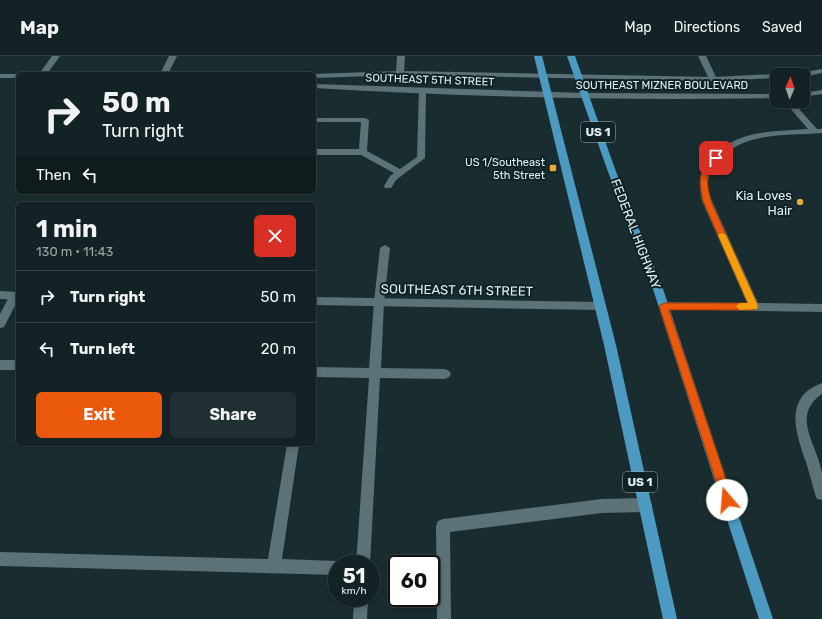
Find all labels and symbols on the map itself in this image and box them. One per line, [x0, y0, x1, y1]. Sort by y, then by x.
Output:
north arrow [770, 68, 810, 108]
street label: SOUTHEAST 5TH STREET [365, 71, 495, 89]
street label: SOUTHEAST MIZNER BOULEVARD [576, 79, 748, 92]
road number: US 1 [581, 122, 615, 142]
pin [699, 141, 733, 175]
place label: US 1/Southeast 5th Street [465, 156, 546, 182]
marker: US 1/Southeast 5th Street [548, 163, 558, 173]
street label: FEDERAL HIGHWAY [608, 177, 664, 292]
place label: Kia Loves Hair [735, 188, 792, 218]
marker: Kia Loves Hair [795, 197, 805, 207]
street label: SOUTHEAST 6TH STREET [381, 281, 534, 299]
road number: US 1 [623, 472, 657, 492]
position arrow [706, 479, 748, 521]
speed limit sign: 60 [388, 555, 440, 607]

